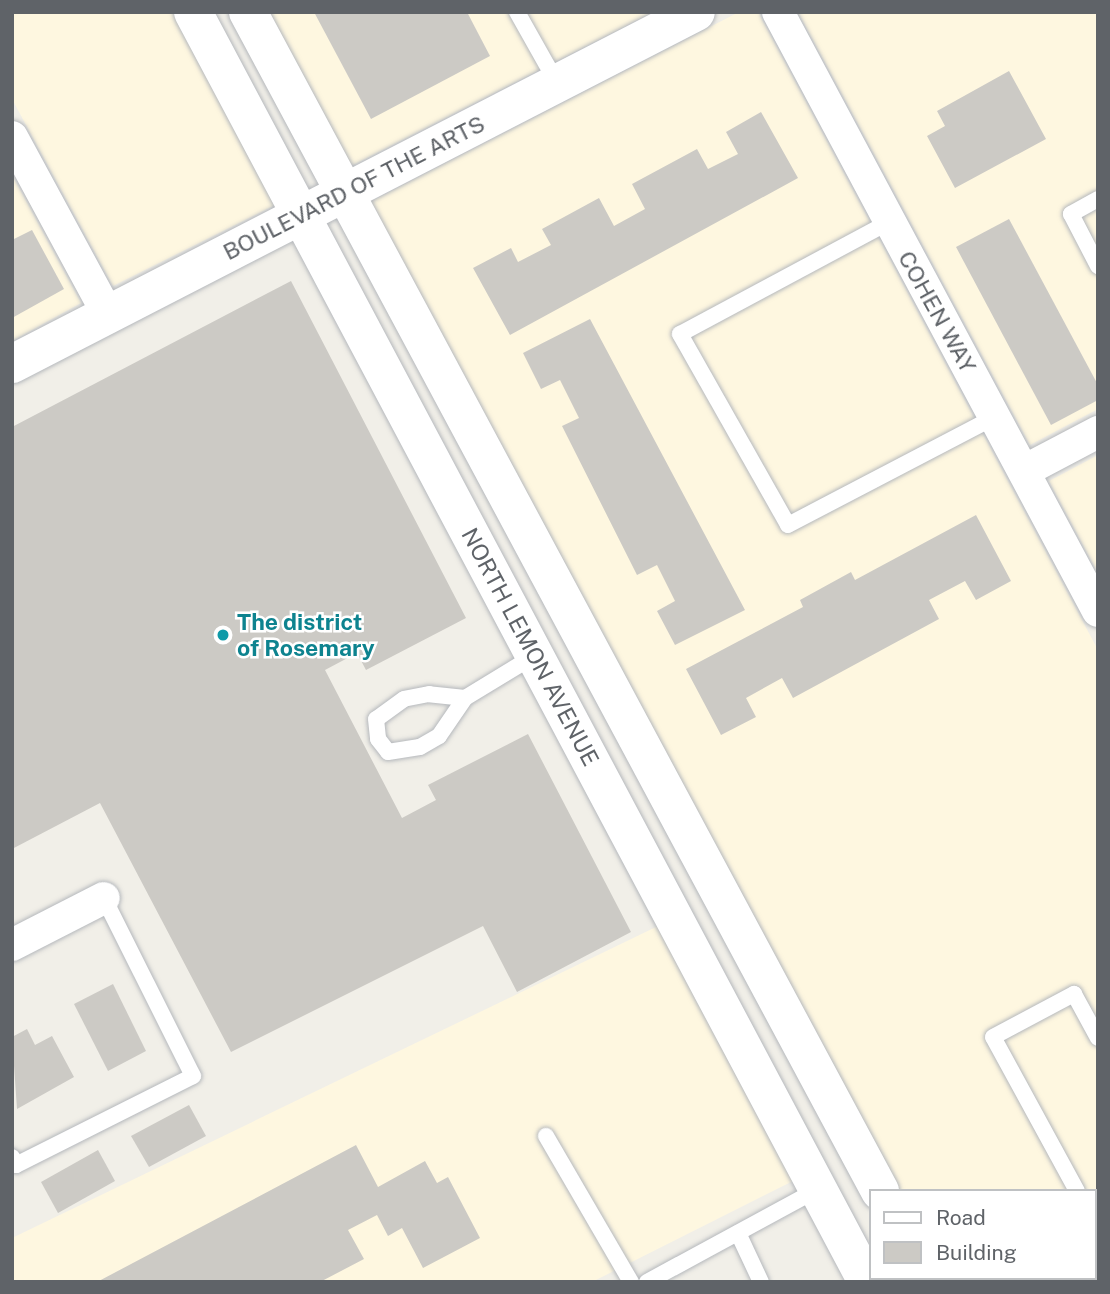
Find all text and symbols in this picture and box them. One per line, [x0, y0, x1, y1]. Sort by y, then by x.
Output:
street label: BOULEVARD OF THE ARTS [219, 110, 489, 266]
street label: COHEN WAY [892, 246, 982, 378]
street label: NORTH LEMON AVENUE [455, 523, 605, 771]
place label: The district of Rosemary [237, 608, 375, 662]
marker: The district of Rosemary [215, 627, 231, 643]
legend [869, 1189, 1096, 1280]
text: Road [936, 1205, 986, 1230]
text: Building [936, 1240, 1017, 1265]

